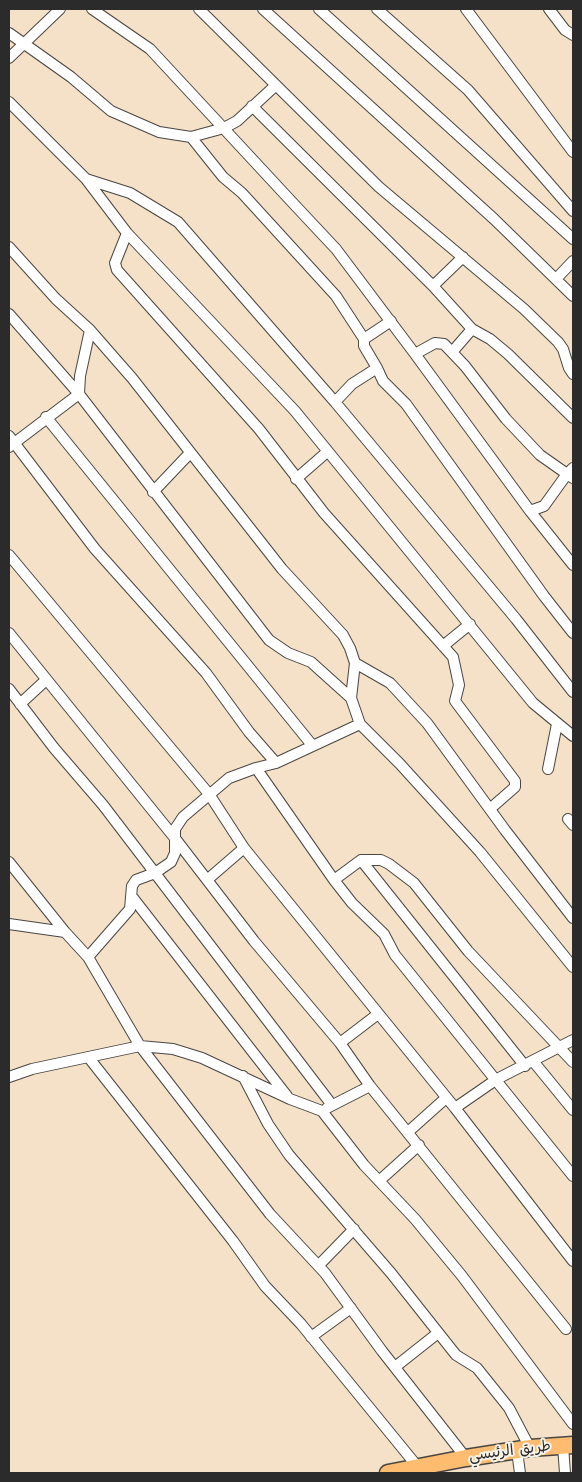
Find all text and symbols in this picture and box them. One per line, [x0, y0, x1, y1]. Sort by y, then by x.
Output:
street label: طريق الرئيسي [468, 1438, 552, 1466]

